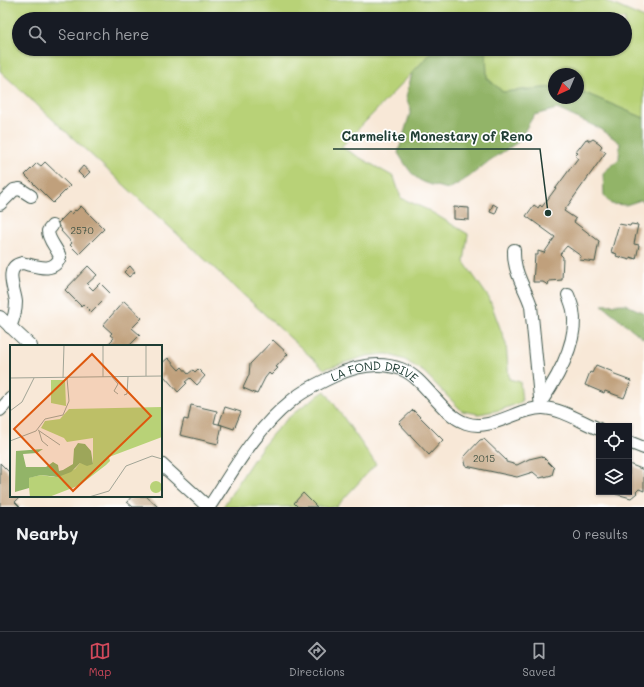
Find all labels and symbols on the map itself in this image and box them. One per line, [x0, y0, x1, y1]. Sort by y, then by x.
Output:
north arrow [548, 68, 584, 104]
callout: Carmelite Monestary of Reno [333, 124, 540, 149]
text: Carmelite Monestary of Reno [341, 127, 533, 145]
house number: 2570 [70, 223, 94, 237]
inset map [10, 345, 162, 497]
text: LA FOND DRIVE [328, 357, 422, 385]
street label: LA FOND DRIVE [327, 373, 419, 391]
house number: 2015 [473, 451, 495, 465]

